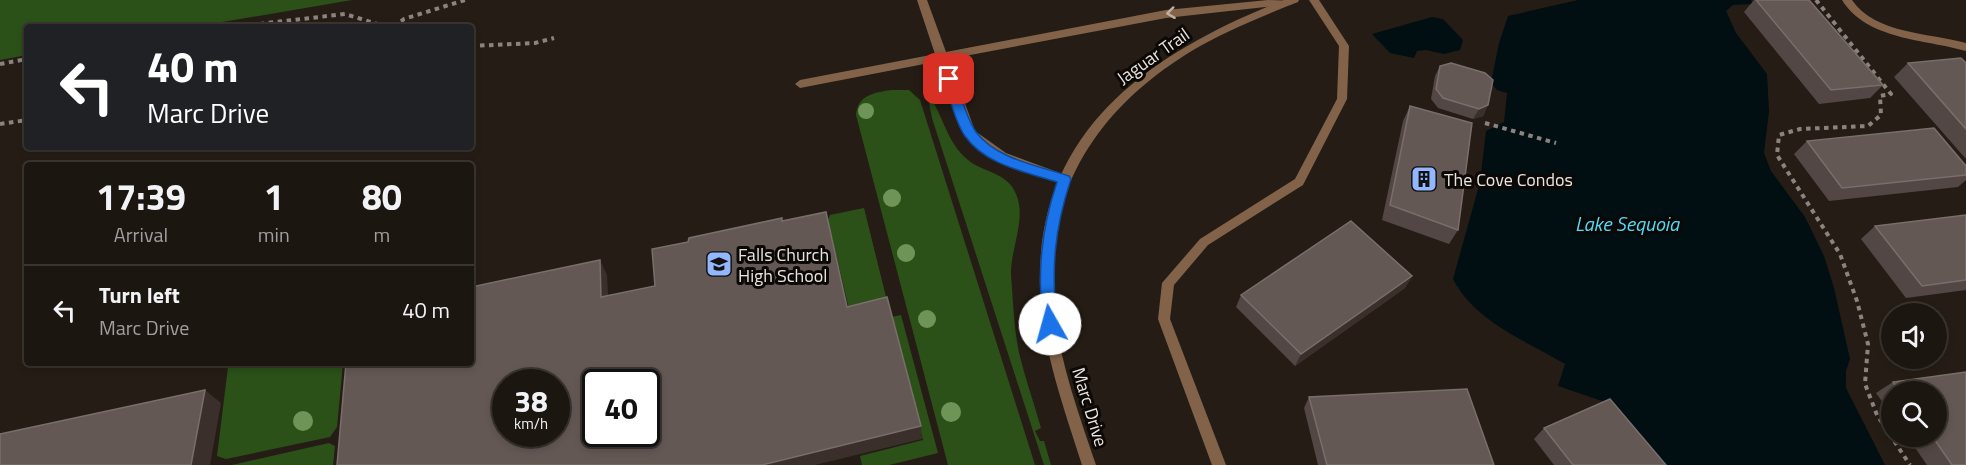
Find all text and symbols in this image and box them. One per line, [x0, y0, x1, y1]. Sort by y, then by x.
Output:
one-way arrow [1166, 7, 1176, 19]
street label: Jaguar Trail [1111, 21, 1195, 91]
text: 40 m [147, 34, 239, 98]
icon: left [48, 48, 126, 126]
pin [923, 53, 974, 104]
icon: arrive [932, 62, 965, 95]
text: Marc Drive [147, 92, 269, 133]
building icon: The Cove Condos [1409, 164, 1439, 194]
place label: The Cove Condos [1444, 166, 1573, 193]
text: 17:39 [96, 169, 186, 224]
text: 1 [264, 169, 284, 224]
text: 80 [362, 169, 402, 224]
water label: Lake Sequoia [1575, 208, 1680, 239]
text: Arrival [114, 219, 168, 250]
text: min [258, 219, 290, 250]
text: m [373, 219, 390, 250]
place label: Falls Church High School [738, 241, 829, 289]
school or university icon: Falls Church High School [704, 249, 734, 279]
text: Turn left [99, 278, 180, 312]
position arrow [1018, 292, 1082, 356]
text: 40 m [402, 293, 450, 327]
icon: left [48, 294, 81, 327]
map controls [1881, 303, 1947, 447]
button: sound [1881, 303, 1947, 369]
text: Marc Drive [99, 312, 189, 343]
street label: Marc Drive [1065, 364, 1115, 450]
speed limit sign: 40 [582, 369, 660, 447]
text: 38 [514, 378, 548, 424]
button: search [1881, 381, 1947, 447]
text: km/h [514, 412, 548, 435]

